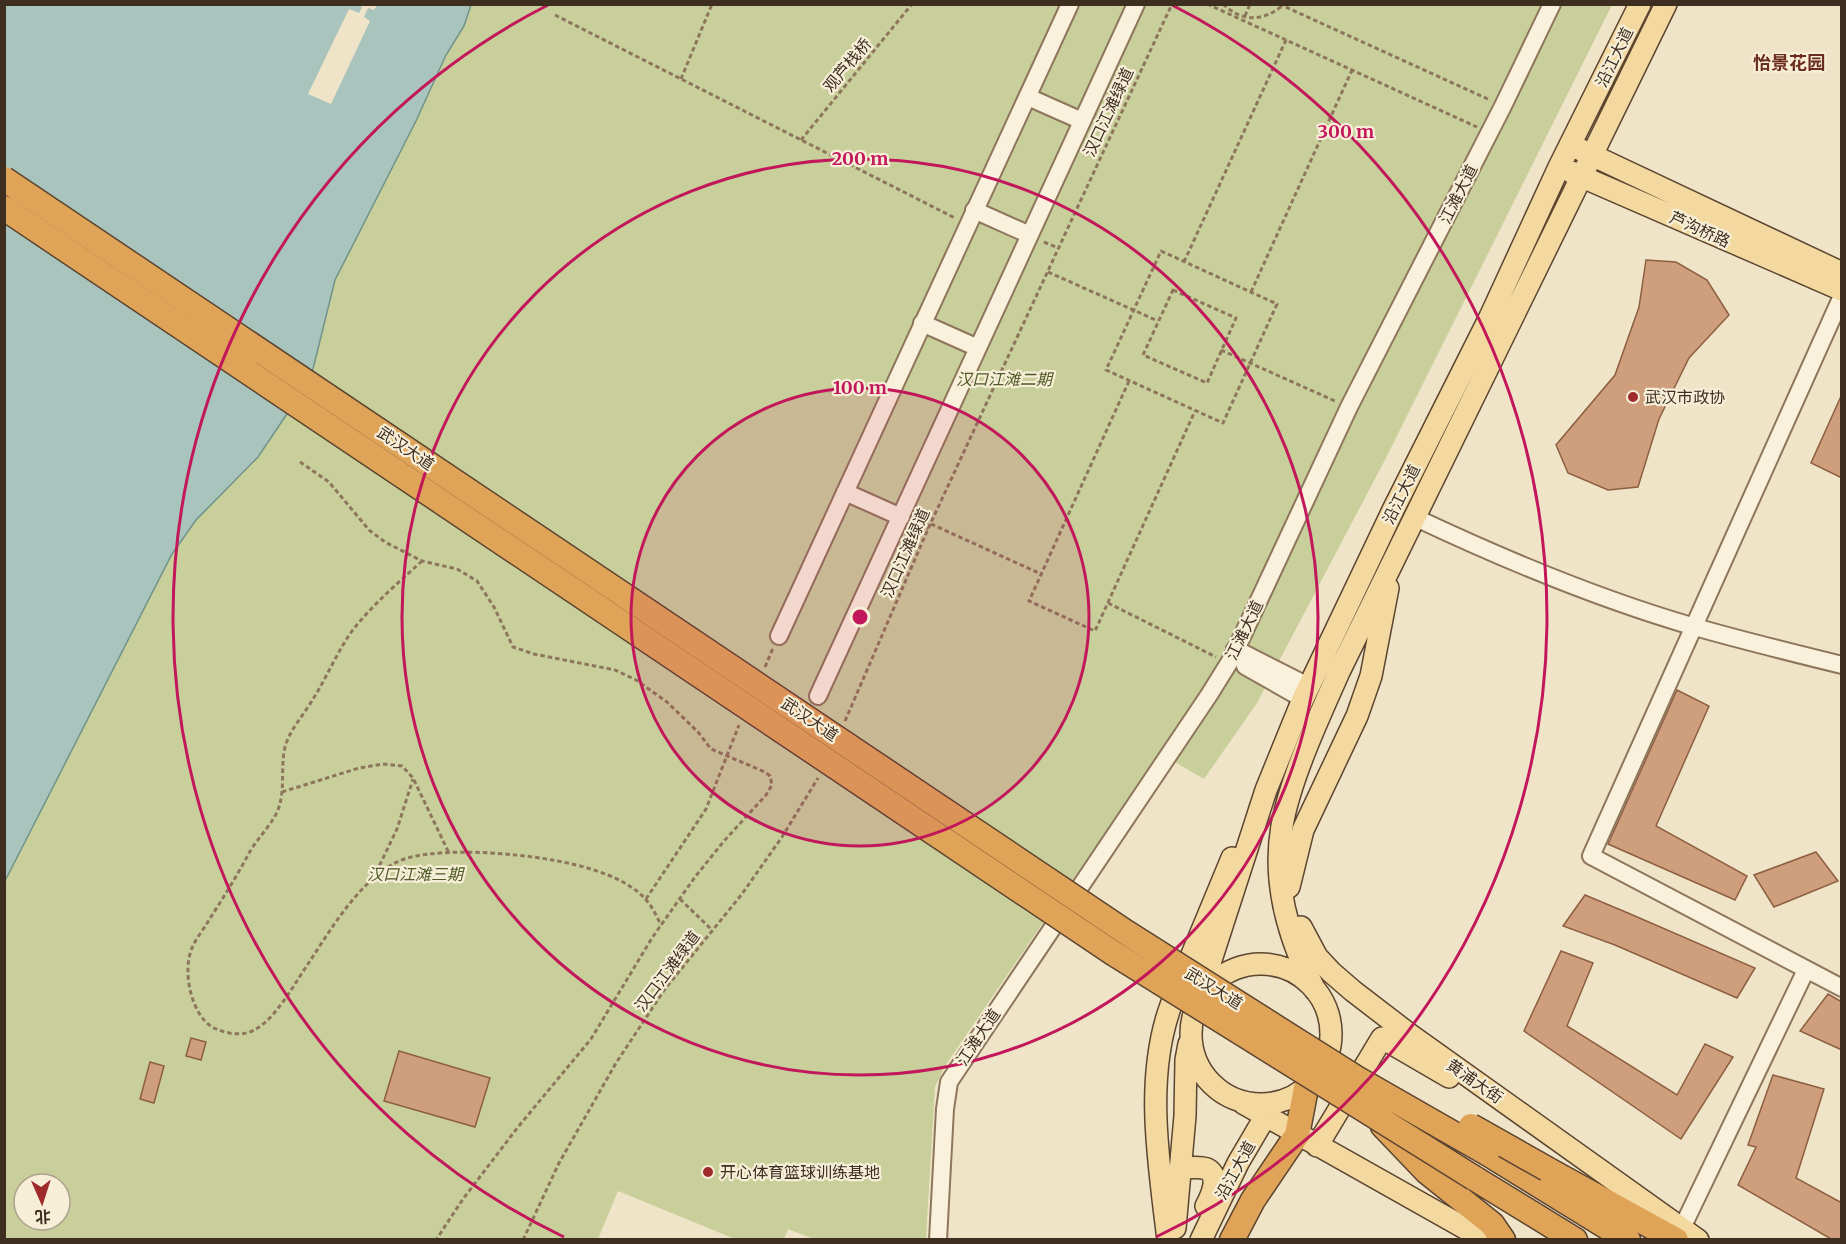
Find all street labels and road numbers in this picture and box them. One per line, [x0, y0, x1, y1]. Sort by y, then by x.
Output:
street label: 沿江大道 [1591, 24, 1637, 90]
street label: 观芦栈桥 [819, 34, 875, 96]
street label: 汉口江滩绿道 [1079, 64, 1137, 160]
street label: 江滩大道 [1435, 161, 1481, 227]
street label: 芦沟桥路 [1667, 207, 1733, 251]
street label: 武汉大道 [374, 422, 438, 474]
street label: 沿江大道 [1378, 461, 1424, 527]
street label: 汉口江滩绿道 [876, 505, 934, 601]
street label: 江滩大道 [1221, 597, 1267, 663]
street label: 武汉大道 [778, 693, 842, 745]
street label: 汉口江滩绿道 [630, 927, 704, 1015]
street label: 武汉大道 [1182, 963, 1246, 1013]
street label: 江滩大道 [952, 1005, 1004, 1069]
street label: 黄浦大街 [1443, 1054, 1507, 1108]
street label: 沿江大道 [1211, 1137, 1259, 1203]

